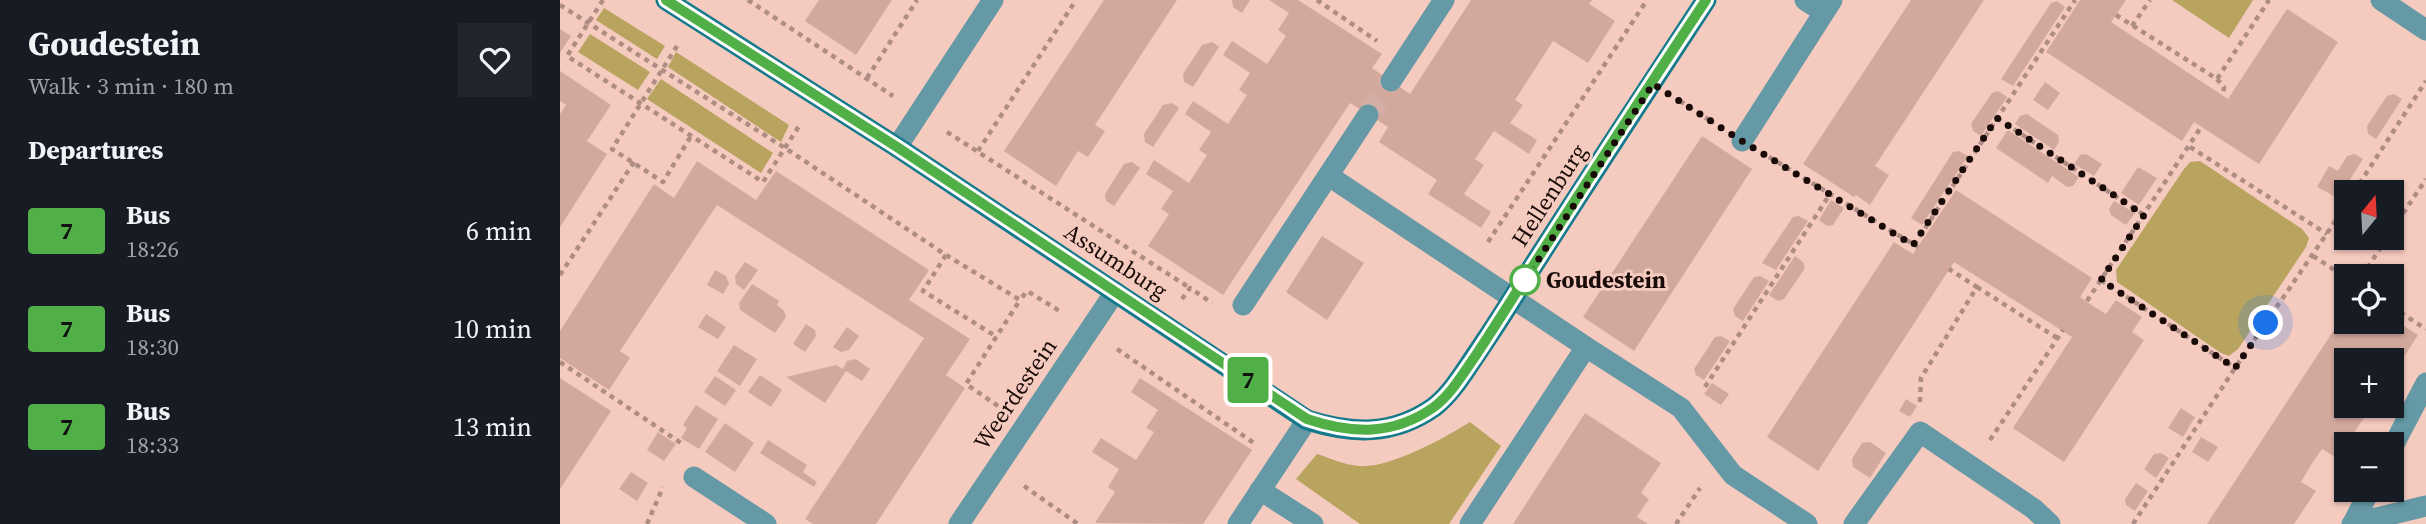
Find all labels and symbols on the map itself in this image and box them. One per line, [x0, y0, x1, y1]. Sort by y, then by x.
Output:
street label: Hellenburg [1504, 137, 1594, 253]
north arrow [2334, 180, 2404, 250]
street label: Assumburg [1058, 216, 1174, 306]
place label: Goudestein [1546, 264, 1666, 296]
marker: Goudestein [1510, 265, 1540, 295]
your location [2248, 305, 2283, 340]
street label: Weerdestein [966, 332, 1064, 456]
line badge: 7 [1225, 357, 1271, 403]

